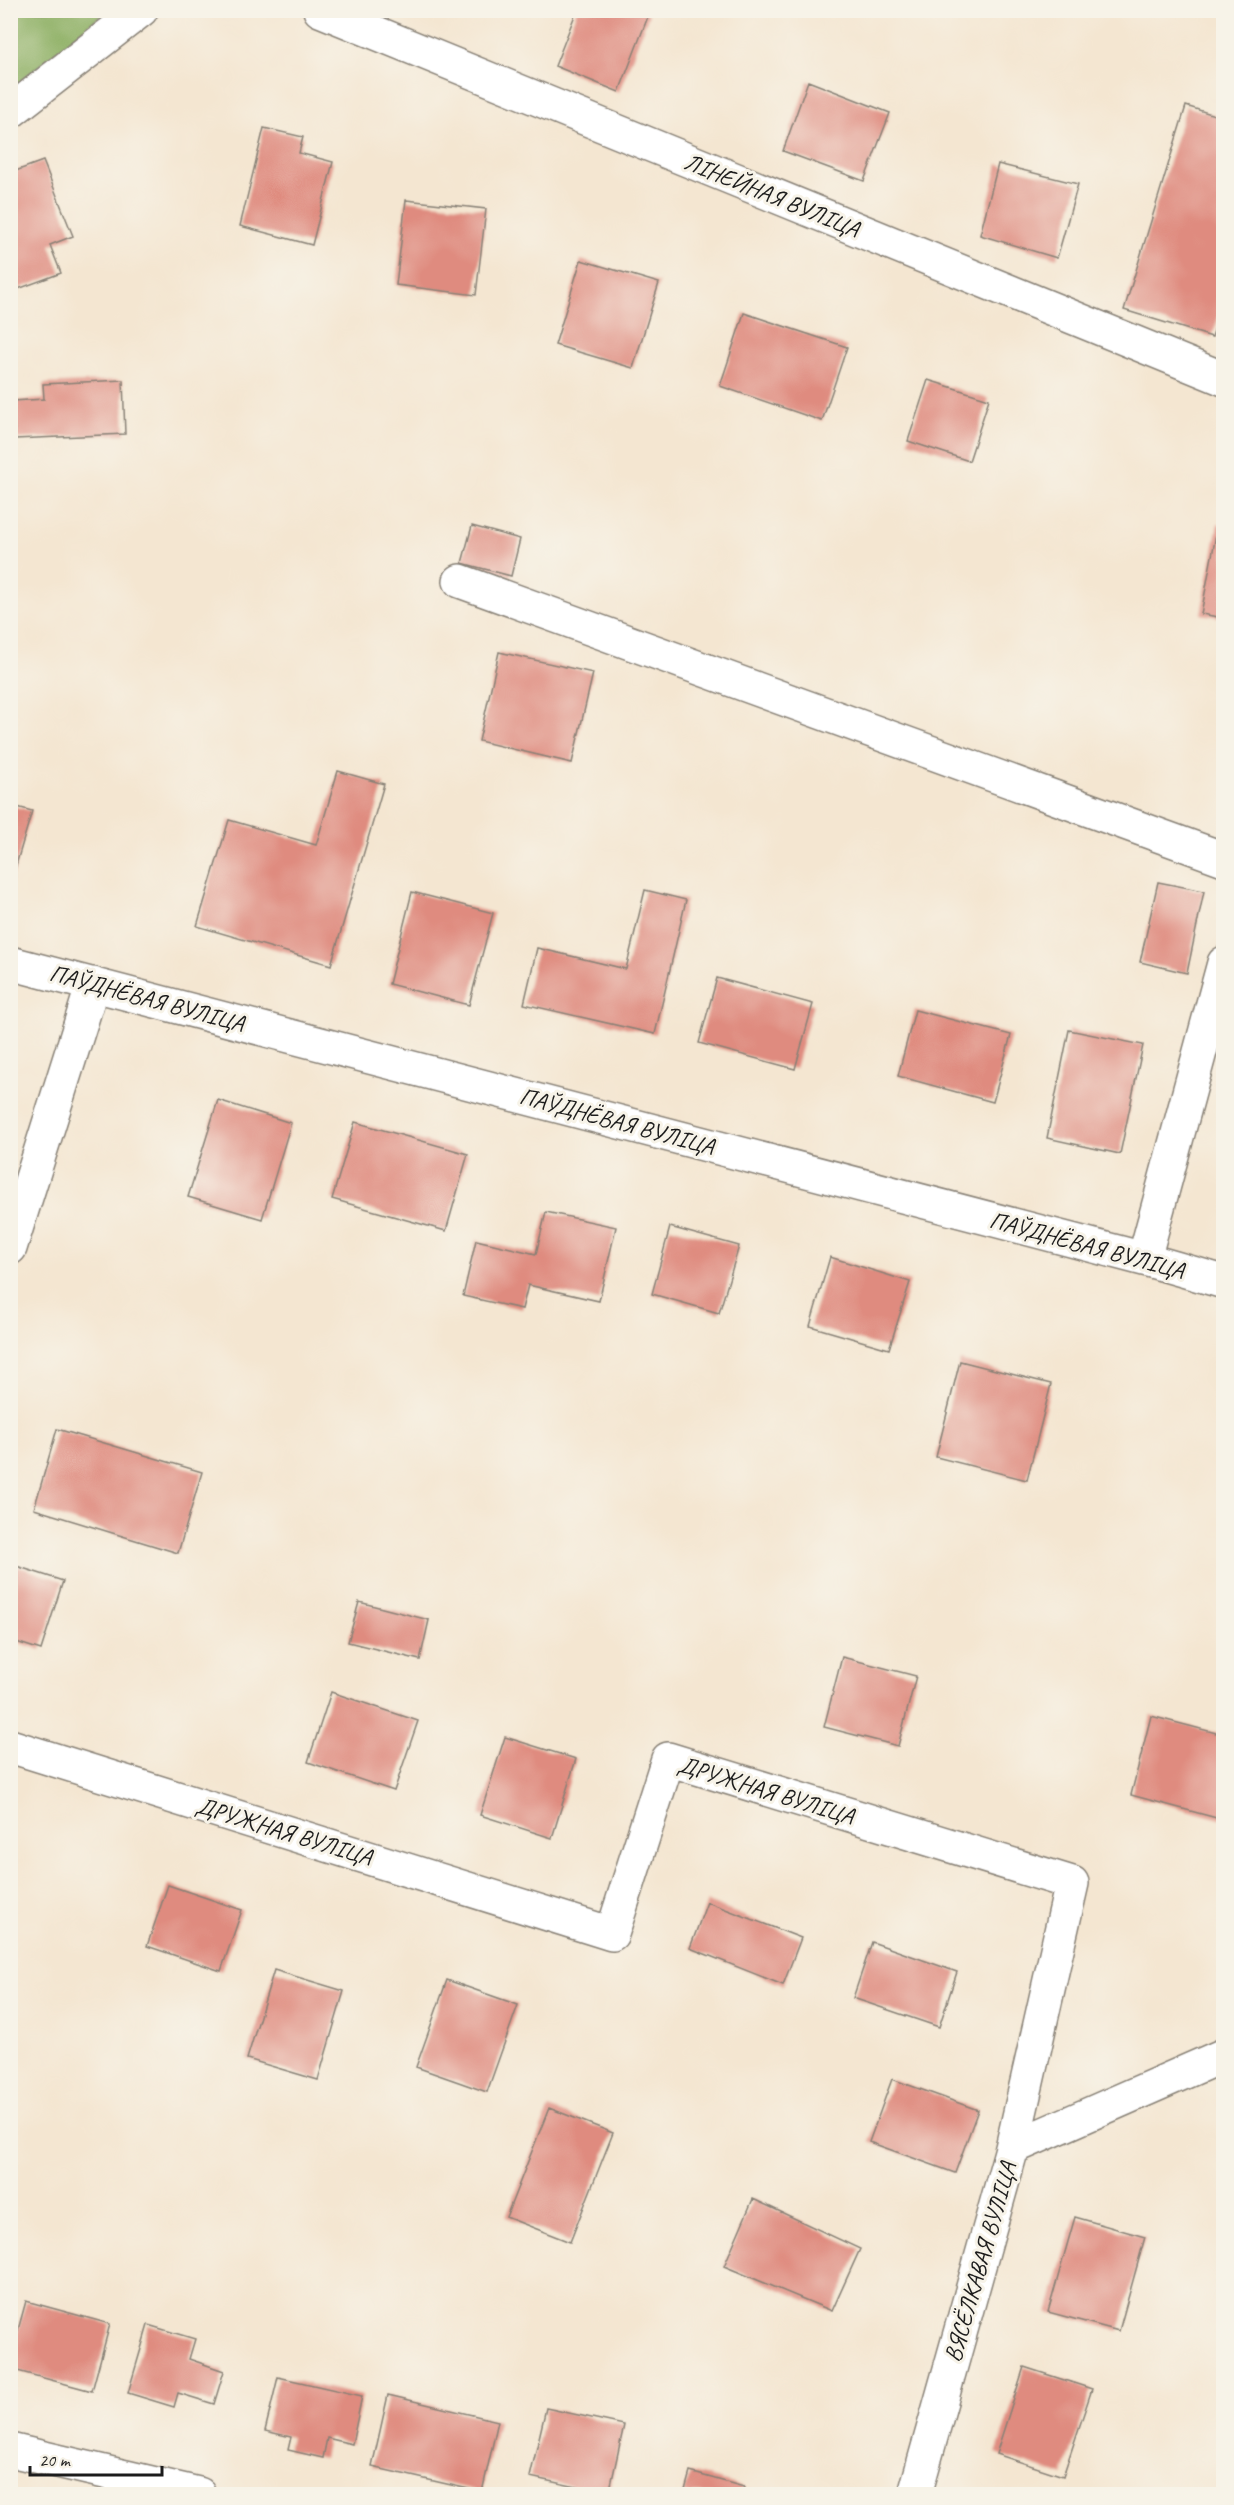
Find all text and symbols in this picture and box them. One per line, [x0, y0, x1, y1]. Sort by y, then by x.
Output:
street label: ЛІНЕЙНАЯ ВУЛІЦА [680, 146, 865, 244]
street label: ПАЎДНЁВАЯ ВУЛІЦА [46, 958, 249, 1039]
street label: ПАЎДНЁВАЯ ВУЛІЦА [516, 1081, 719, 1162]
street label: ПАЎДНЁВАЯ ВУЛІЦА [986, 1205, 1189, 1286]
street label: ДРУЖНАЯ ВУЛІЦА [674, 1749, 859, 1831]
street label: ДРУЖНАЯ ВУЛІЦА [192, 1790, 377, 1872]
street label: ВЯСЁЛКАВАЯ ВУЛІЦА [937, 2158, 1023, 2365]
scale bar [30, 2439, 162, 2477]
text: 20 m [39, 2449, 72, 2471]

